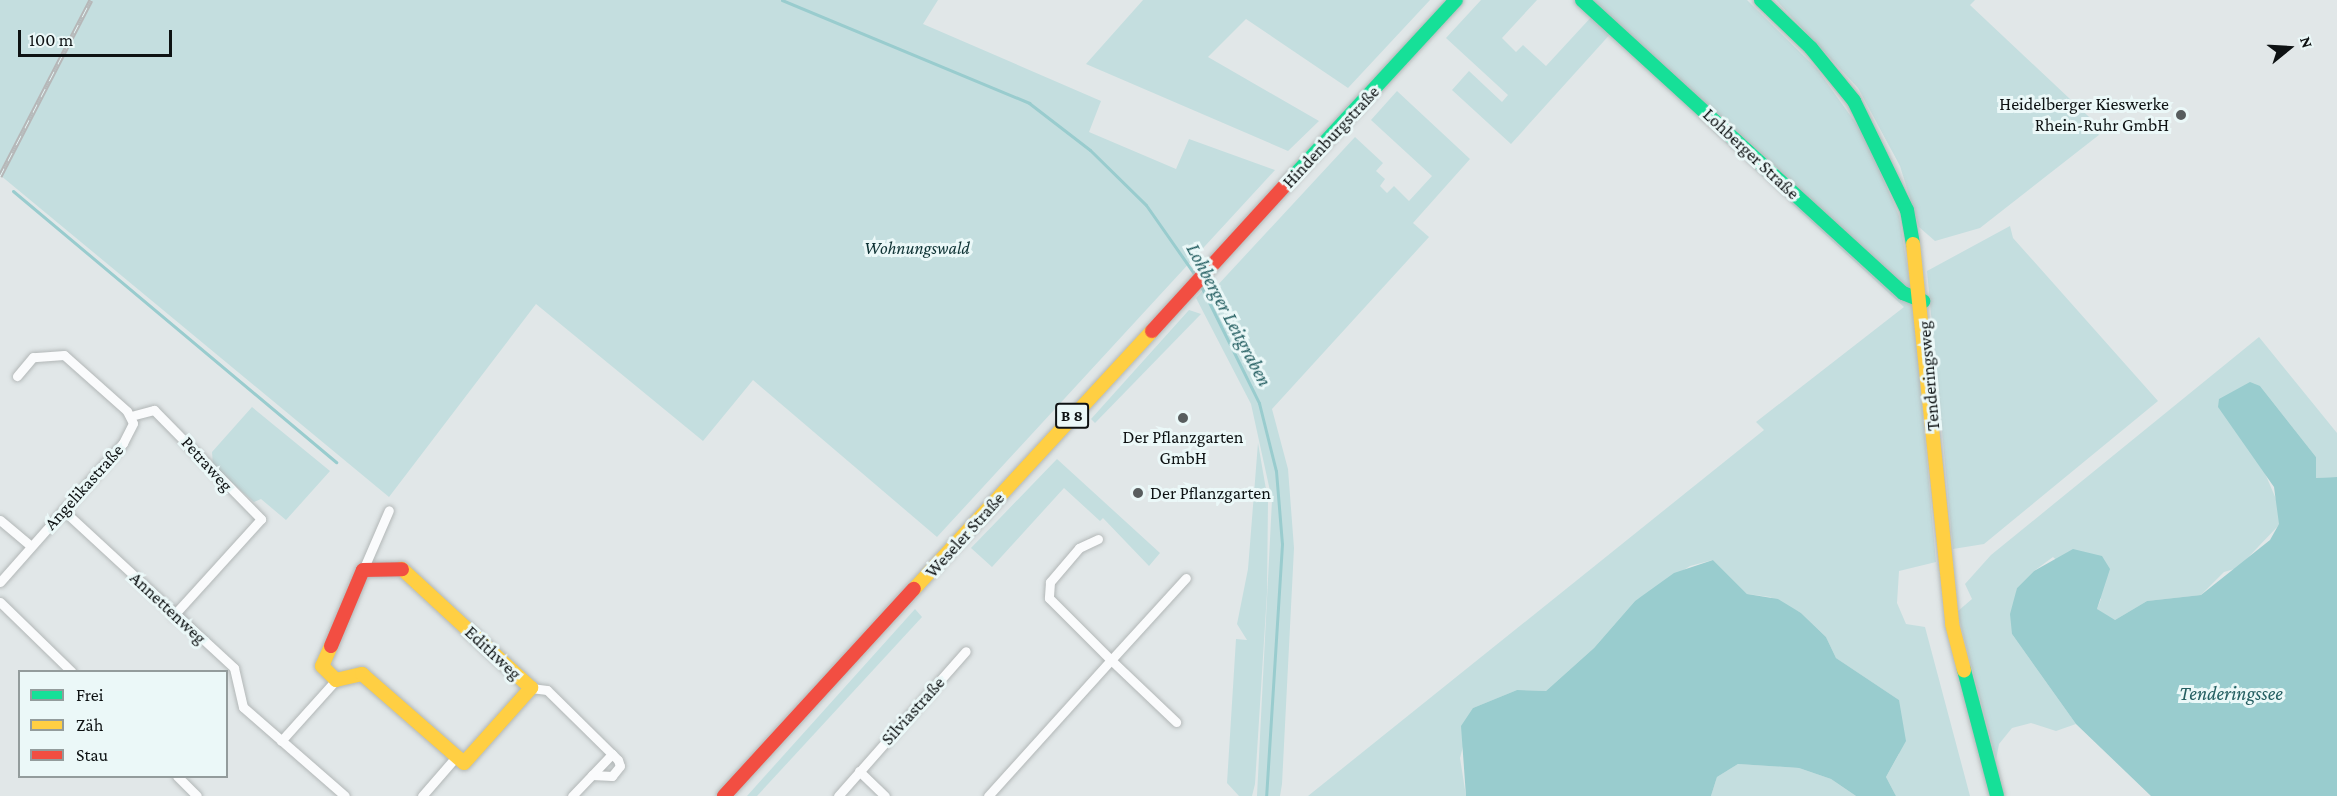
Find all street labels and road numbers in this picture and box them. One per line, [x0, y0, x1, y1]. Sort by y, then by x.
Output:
street label: Hindenburgstraße [1278, 81, 1384, 193]
street label: Lohberger Straße [1698, 104, 1804, 204]
street label: Tenderingsweg [1913, 320, 1945, 432]
road number: B 8 [1054, 403, 1090, 429]
street label: Petraweg [177, 432, 237, 496]
street label: Angelikastraße [40, 440, 128, 534]
street label: Weseler Straße [921, 488, 1009, 582]
street label: Annettenweg [125, 567, 211, 649]
street label: Edithweg [460, 621, 526, 685]
street label: Silviastraße [877, 672, 949, 750]

